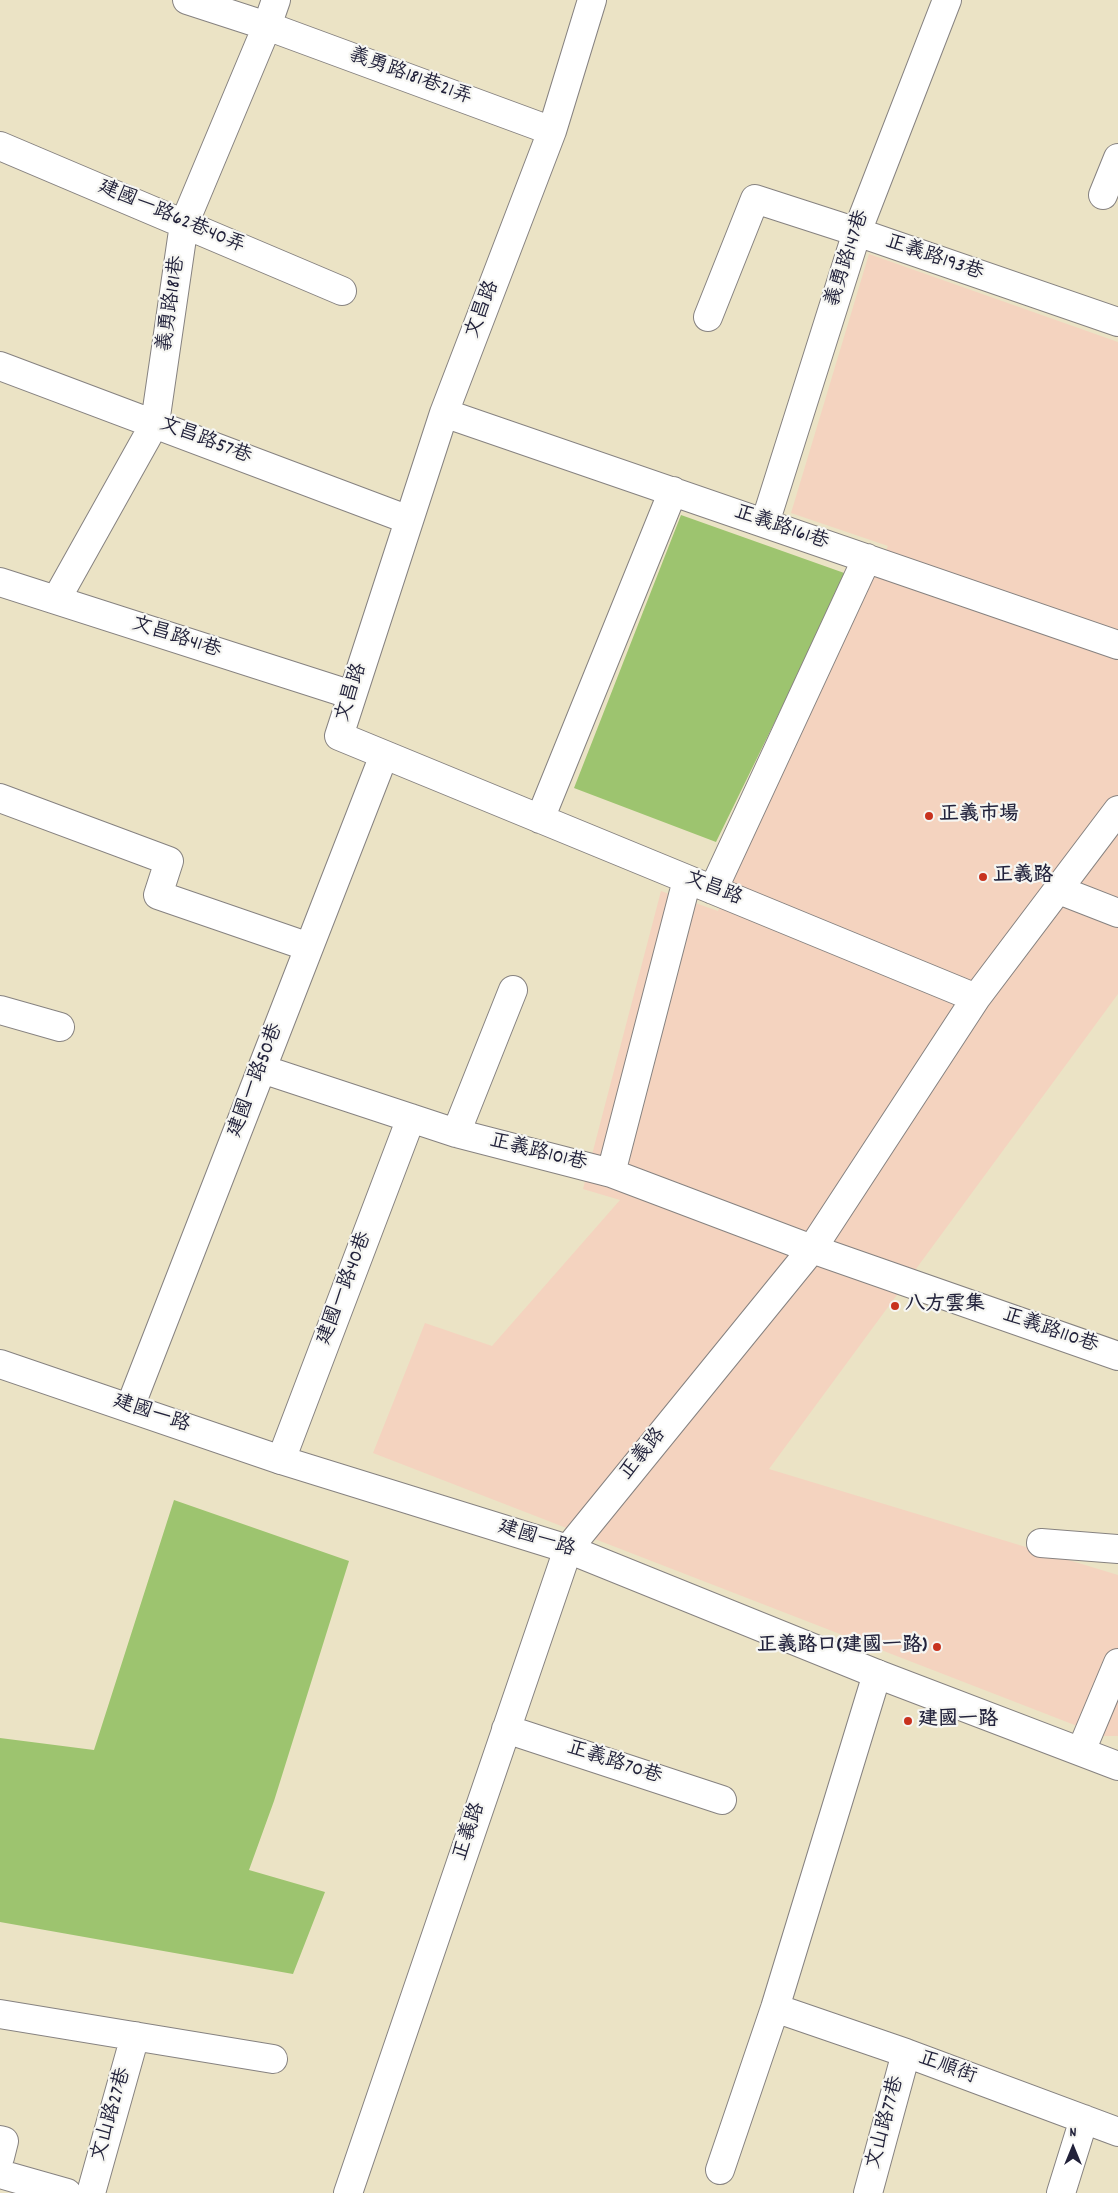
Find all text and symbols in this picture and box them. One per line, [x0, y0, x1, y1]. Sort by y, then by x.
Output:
street label: 義勇路181巷21弄 [345, 45, 475, 111]
street label: 建國一路62巷40弄 [94, 176, 248, 260]
street label: 義勇路147巷 [822, 208, 876, 310]
street label: 正義路193巷 [882, 231, 986, 287]
street label: 義勇路181巷 [154, 254, 192, 354]
street label: 文昌路 [462, 278, 506, 342]
street label: 文昌路57巷 [155, 413, 255, 471]
street label: 正義路161巷 [730, 502, 832, 556]
street label: 文昌路41巷 [128, 613, 224, 665]
street label: 文昌路 [332, 661, 374, 725]
place label: 正義市場 [939, 804, 1019, 828]
marker: 正義市場 [923, 810, 935, 822]
place label: 正義路 [993, 865, 1053, 889]
street label: 文昌路 [681, 868, 745, 912]
marker: 正義路 [977, 871, 989, 883]
street label: 建國一路50巷 [224, 1021, 290, 1141]
street label: 正義路101巷 [487, 1130, 589, 1178]
street label: 建國一路40巷 [313, 1229, 379, 1349]
place label: 八方雲集 [905, 1294, 985, 1318]
marker: 八方雲集 [889, 1300, 901, 1312]
street label: 正義路110巷 [999, 1304, 1101, 1360]
street label: 建國一路 [109, 1391, 193, 1439]
street label: 正義路 [616, 1424, 672, 1486]
street label: 建國一路 [494, 1516, 578, 1564]
place label: 正義路口(建國一路) [757, 1635, 927, 1659]
marker: 正義路口(建國一路) [931, 1641, 943, 1653]
place label: 建國一路 [918, 1709, 998, 1733]
marker: 建國一路 [902, 1715, 914, 1727]
street label: 正義路70巷 [563, 1737, 665, 1791]
street label: 正義路 [450, 1800, 492, 1864]
street label: 正順街 [915, 2047, 979, 2091]
street label: 文山路27巷 [88, 2065, 138, 2165]
street label: 文山路77巷 [863, 2074, 911, 2172]
north arrow [1048, 2123, 1098, 2173]
text: N [1070, 2123, 1076, 2143]

